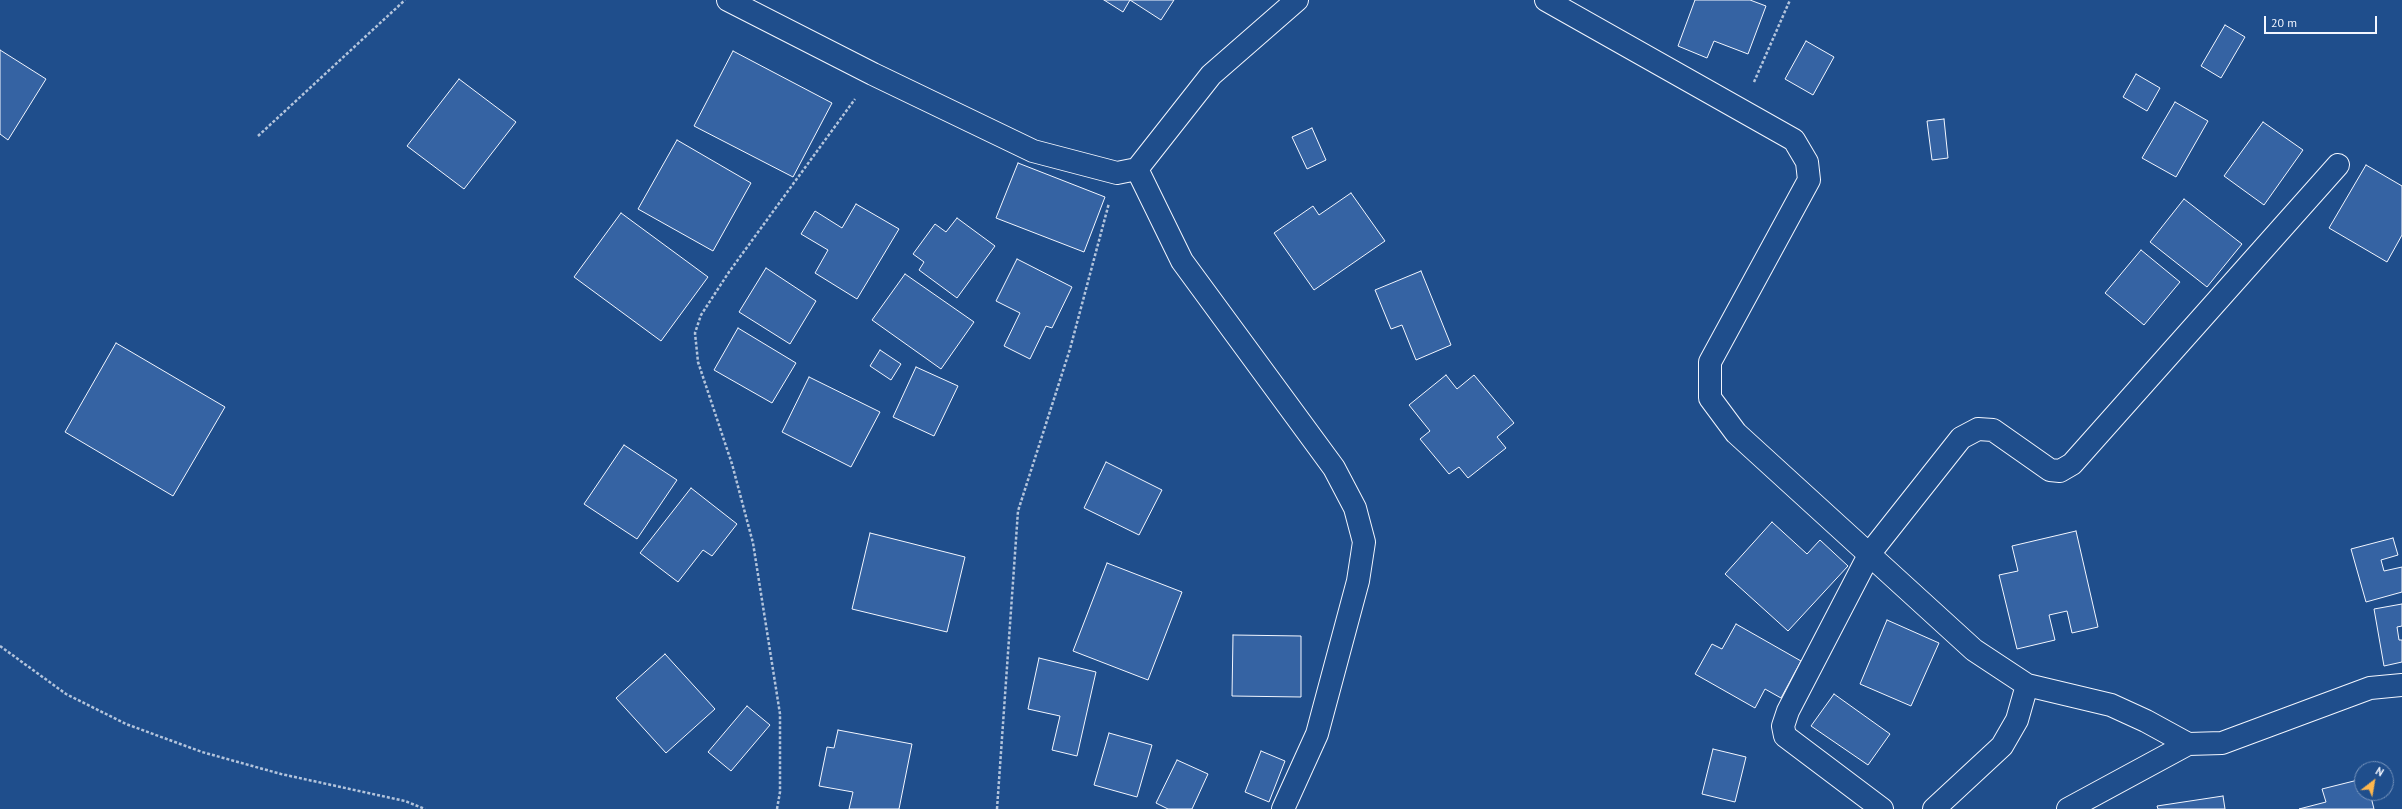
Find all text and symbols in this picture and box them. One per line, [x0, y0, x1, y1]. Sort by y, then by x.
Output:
scale bar [2266, 8, 2379, 34]
text: 20 m [2271, 15, 2297, 30]
north arrow [2354, 761, 2394, 801]
text: N [2373, 764, 2386, 779]

